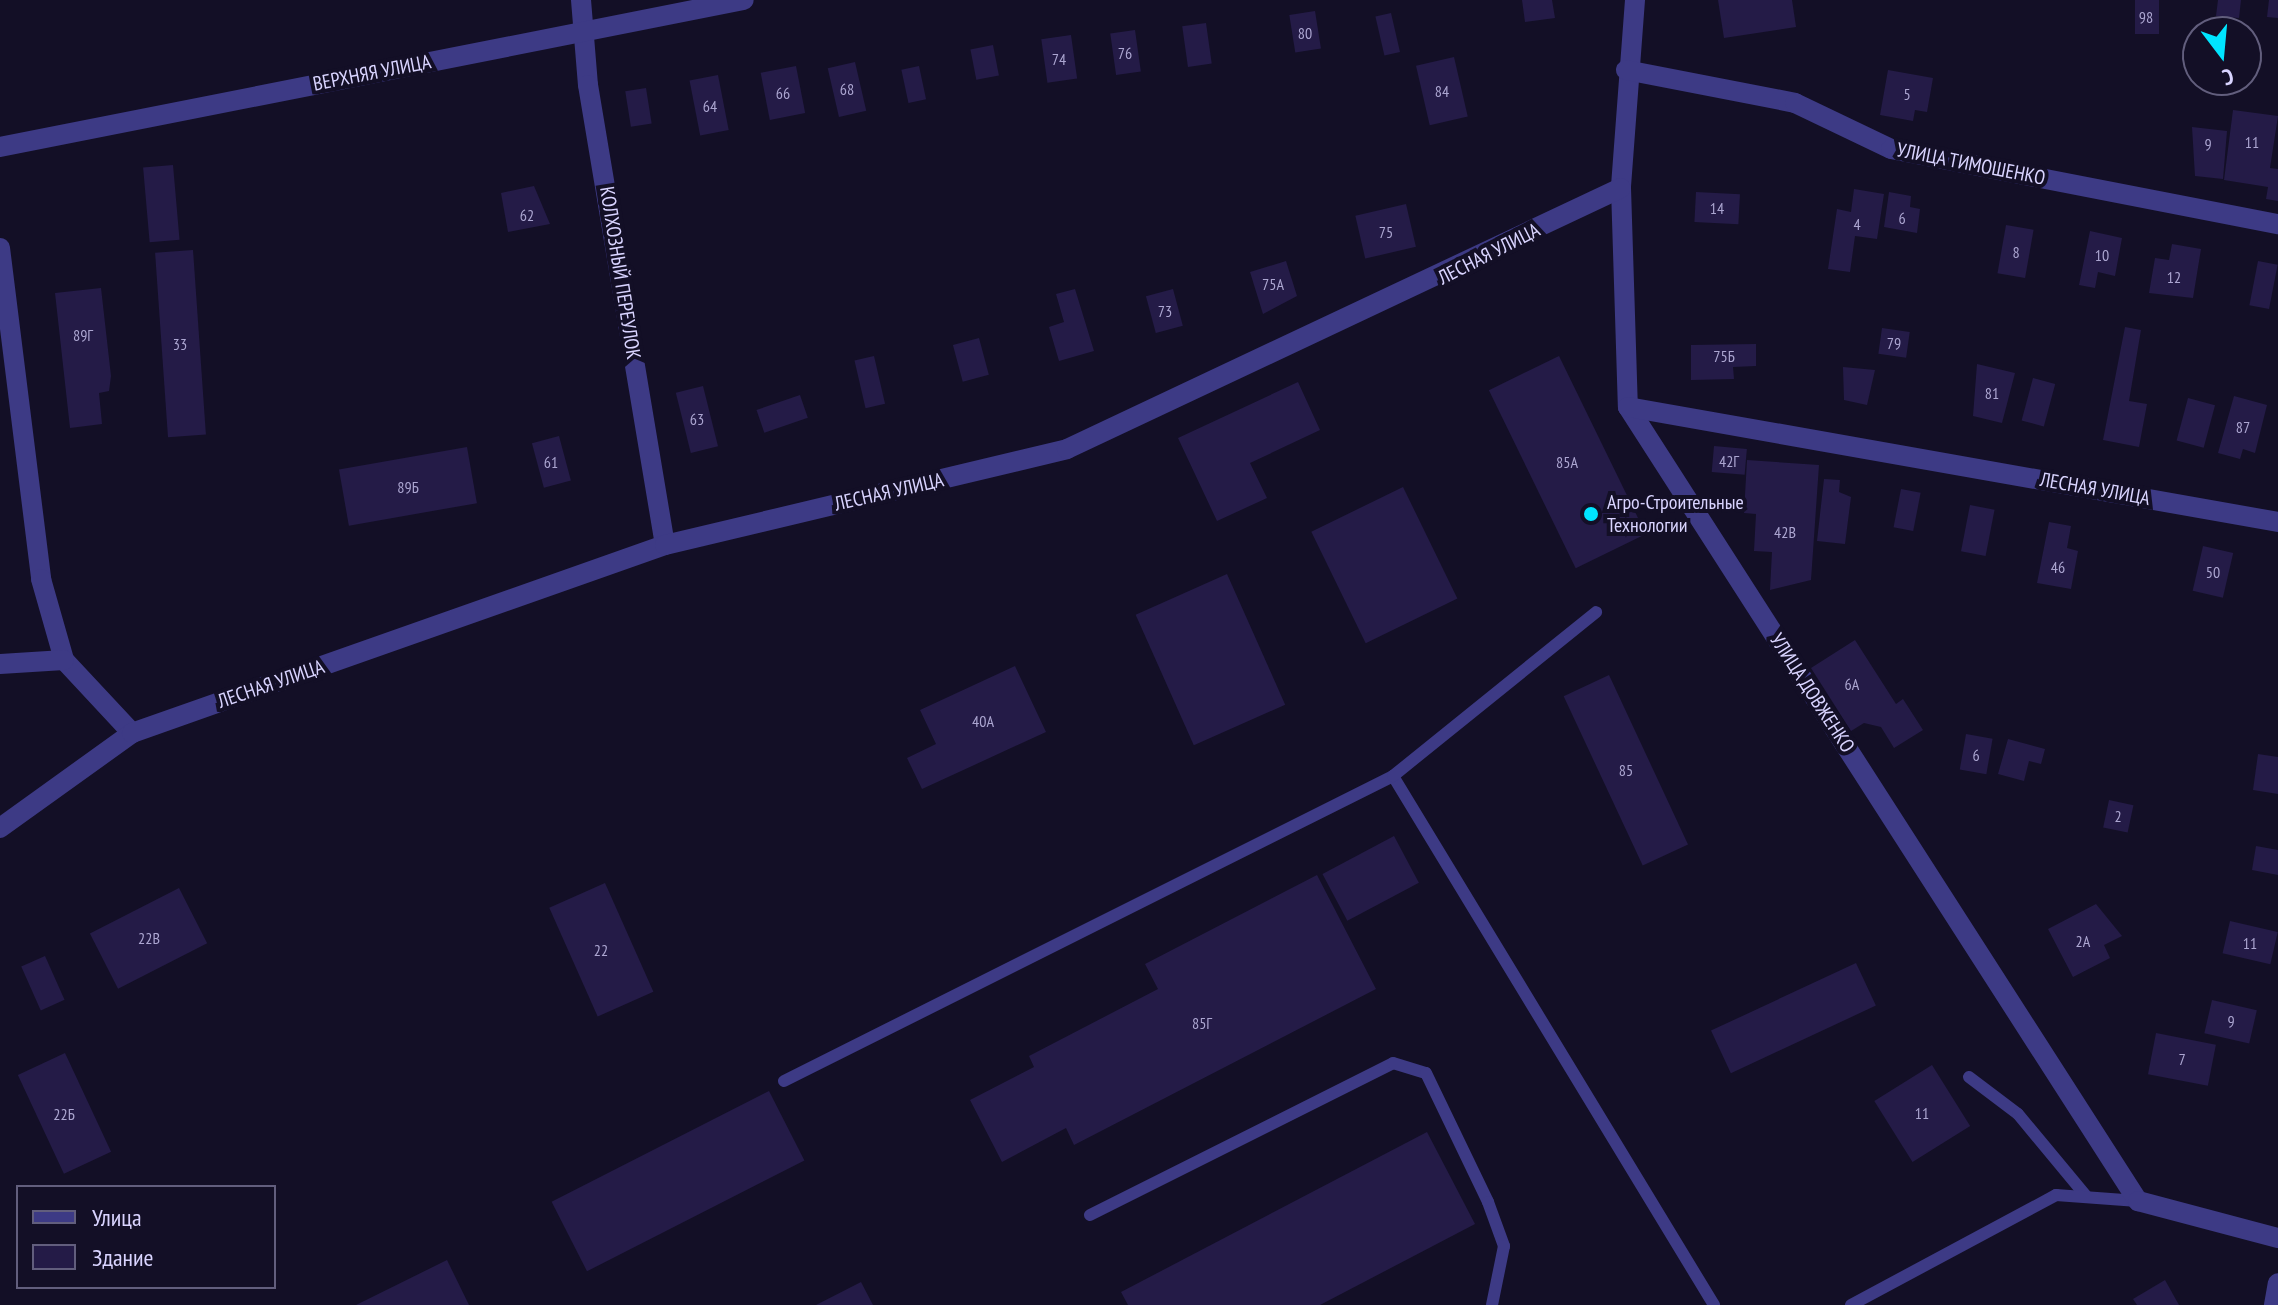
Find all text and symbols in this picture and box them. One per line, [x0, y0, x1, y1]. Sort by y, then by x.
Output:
house number: 98 [2139, 7, 2153, 27]
north arrow [2182, 16, 2262, 96]
house number: 80 [1298, 23, 1312, 43]
house number: 76 [1118, 43, 1132, 63]
house number: 74 [1052, 49, 1066, 69]
street label: ВЕРХНЯЯ УЛИЦА [311, 50, 433, 96]
text: С [2219, 62, 2237, 92]
house number: 68 [840, 79, 854, 99]
house number: 84 [1435, 81, 1449, 101]
house number: 66 [776, 83, 790, 103]
house number: 5 [1903, 84, 1911, 104]
house number: 64 [703, 96, 717, 116]
house number: 11 [2245, 132, 2259, 152]
house number: 9 [2204, 134, 2212, 154]
street label: УЛИЦА ТИМОШЕНКО [1894, 138, 2048, 190]
street label: КОЛХОЗНЫЙ ПЕРЕУЛОК [595, 185, 645, 361]
house number: 14 [1710, 198, 1724, 218]
house number: 62 [520, 205, 534, 225]
house number: 6 [1898, 208, 1906, 228]
house number: 4 [1853, 214, 1861, 234]
street label: ЛЕСНАЯ УЛИЦА [1434, 218, 1544, 290]
house number: 75 [1379, 222, 1393, 242]
house number: 8 [2012, 242, 2020, 262]
house number: 10 [2095, 245, 2109, 265]
house number: 12 [2167, 267, 2181, 287]
house number: 75А [1262, 274, 1284, 294]
house number: 73 [1158, 301, 1172, 321]
house number: 89Г [73, 325, 93, 345]
house number: 79 [1887, 333, 1901, 353]
house number: 33 [173, 334, 187, 354]
house number: 75Б [1713, 346, 1735, 366]
house number: 81 [1985, 383, 1999, 403]
house number: 63 [690, 409, 704, 429]
house number: 87 [2236, 417, 2250, 437]
house number: 42Г [1719, 451, 1739, 471]
house number: 61 [544, 452, 558, 472]
house number: 85А [1556, 452, 1578, 472]
street label: ЛЕСНАЯ УЛИЦА [2038, 467, 2152, 511]
street label: ЛЕСНАЯ УЛИЦА [832, 468, 946, 516]
house number: 89Б [397, 477, 419, 497]
place label: Агро-Строительные Технологии [1607, 490, 1744, 537]
marker: Агро-Строительные Технологии [1582, 505, 1600, 523]
house number: 42В [1774, 522, 1796, 542]
house number: 46 [2051, 557, 2065, 577]
house number: 50 [2206, 562, 2220, 582]
street label: УЛИЦА ДОВЖЕНКО [1764, 629, 1860, 757]
street label: ЛЕСНАЯ УЛИЦА [214, 654, 328, 714]
house number: 6А [1845, 674, 1859, 694]
house number: 40А [972, 711, 994, 731]
house number: 6 [1972, 745, 1980, 765]
house number: 85 [1619, 760, 1633, 780]
house number: 2 [2114, 806, 2122, 826]
house number: 22В [138, 928, 160, 948]
house number: 2А [2076, 931, 2090, 951]
house number: 11 [2243, 933, 2257, 953]
house number: 22 [594, 940, 608, 960]
house number: 9 [2227, 1011, 2235, 1031]
house number: 85Г [1192, 1013, 1212, 1033]
house number: 7 [2178, 1049, 2186, 1069]
house number: 11 [1915, 1103, 1929, 1123]
house number: 22Б [53, 1104, 75, 1124]
legend [16, 1185, 276, 1289]
text: Улица [92, 1202, 142, 1233]
text: Здание [92, 1242, 153, 1273]

